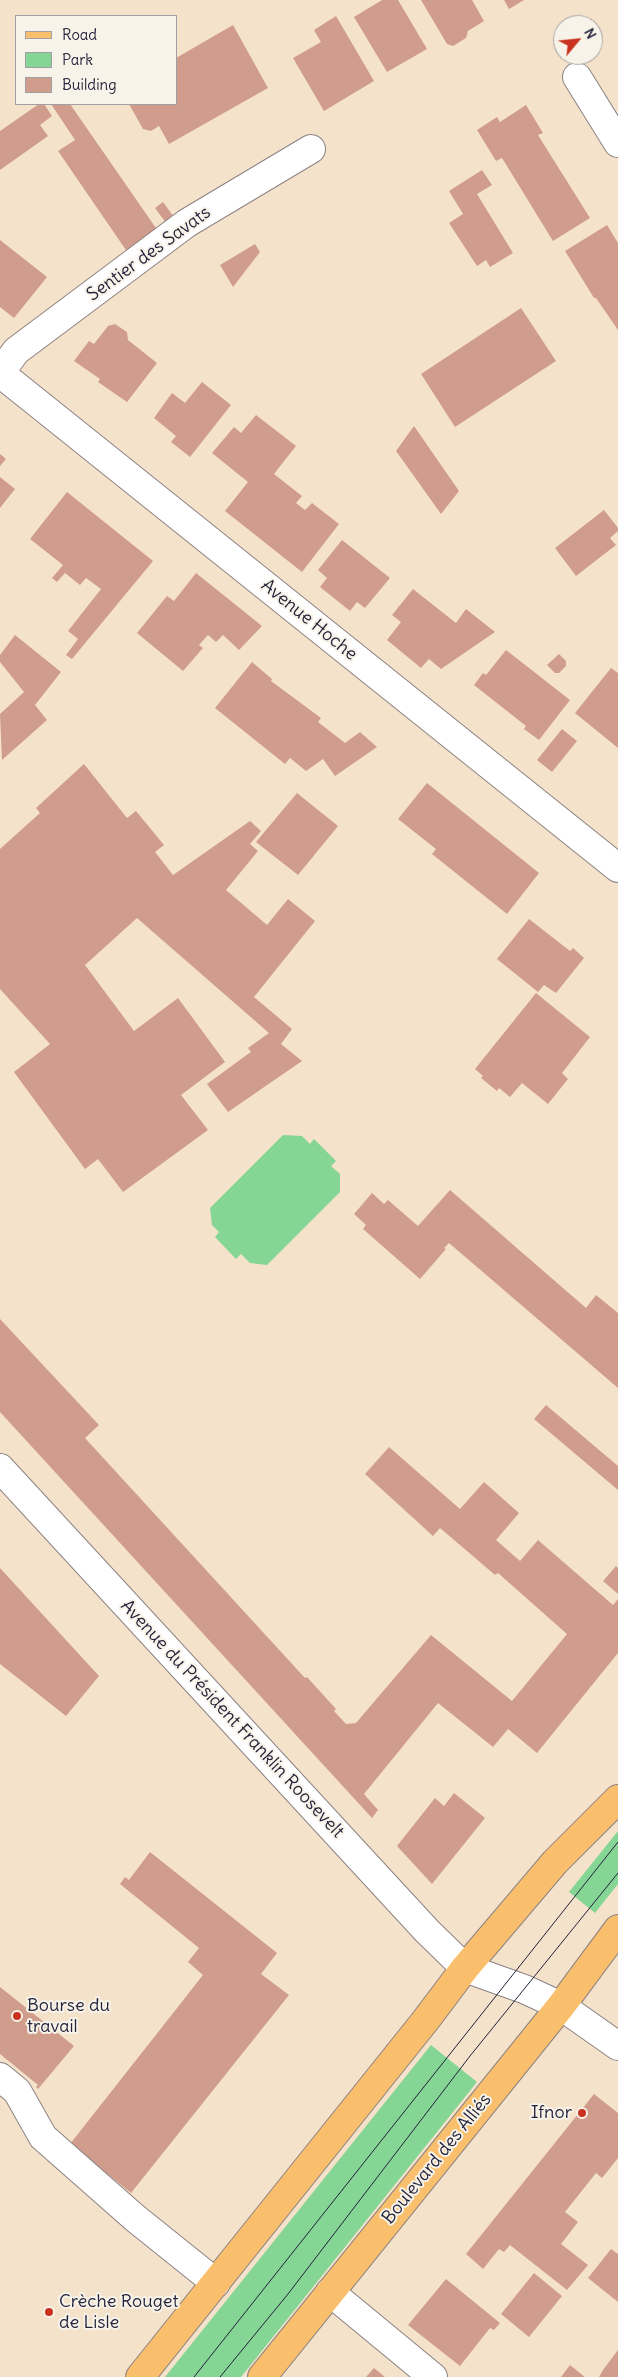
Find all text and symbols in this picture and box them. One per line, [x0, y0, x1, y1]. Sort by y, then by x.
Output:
legend [15, 15, 178, 105]
north arrow [553, 15, 603, 65]
text: Road [62, 25, 97, 44]
text: N [580, 25, 601, 42]
text: Park [62, 50, 93, 69]
text: Building [62, 75, 117, 94]
street label: Sentier des Savats [83, 202, 215, 306]
street label: Avenue Hoche [257, 575, 361, 665]
street label: Avenue du Président Franklin Roosevelt [116, 1596, 348, 1842]
place label: Bourse du travail [27, 1995, 110, 2038]
marker: Bourse du travail [11, 2010, 23, 2022]
street label: Boulevard des Alliés [378, 2090, 496, 2228]
place label: Ifnor [531, 2102, 572, 2124]
marker: Ifnor [576, 2107, 588, 2119]
place label: Crèche Rouget de Lisle [59, 2291, 178, 2334]
marker: Crèche Rouget de Lisle [43, 2306, 55, 2318]

